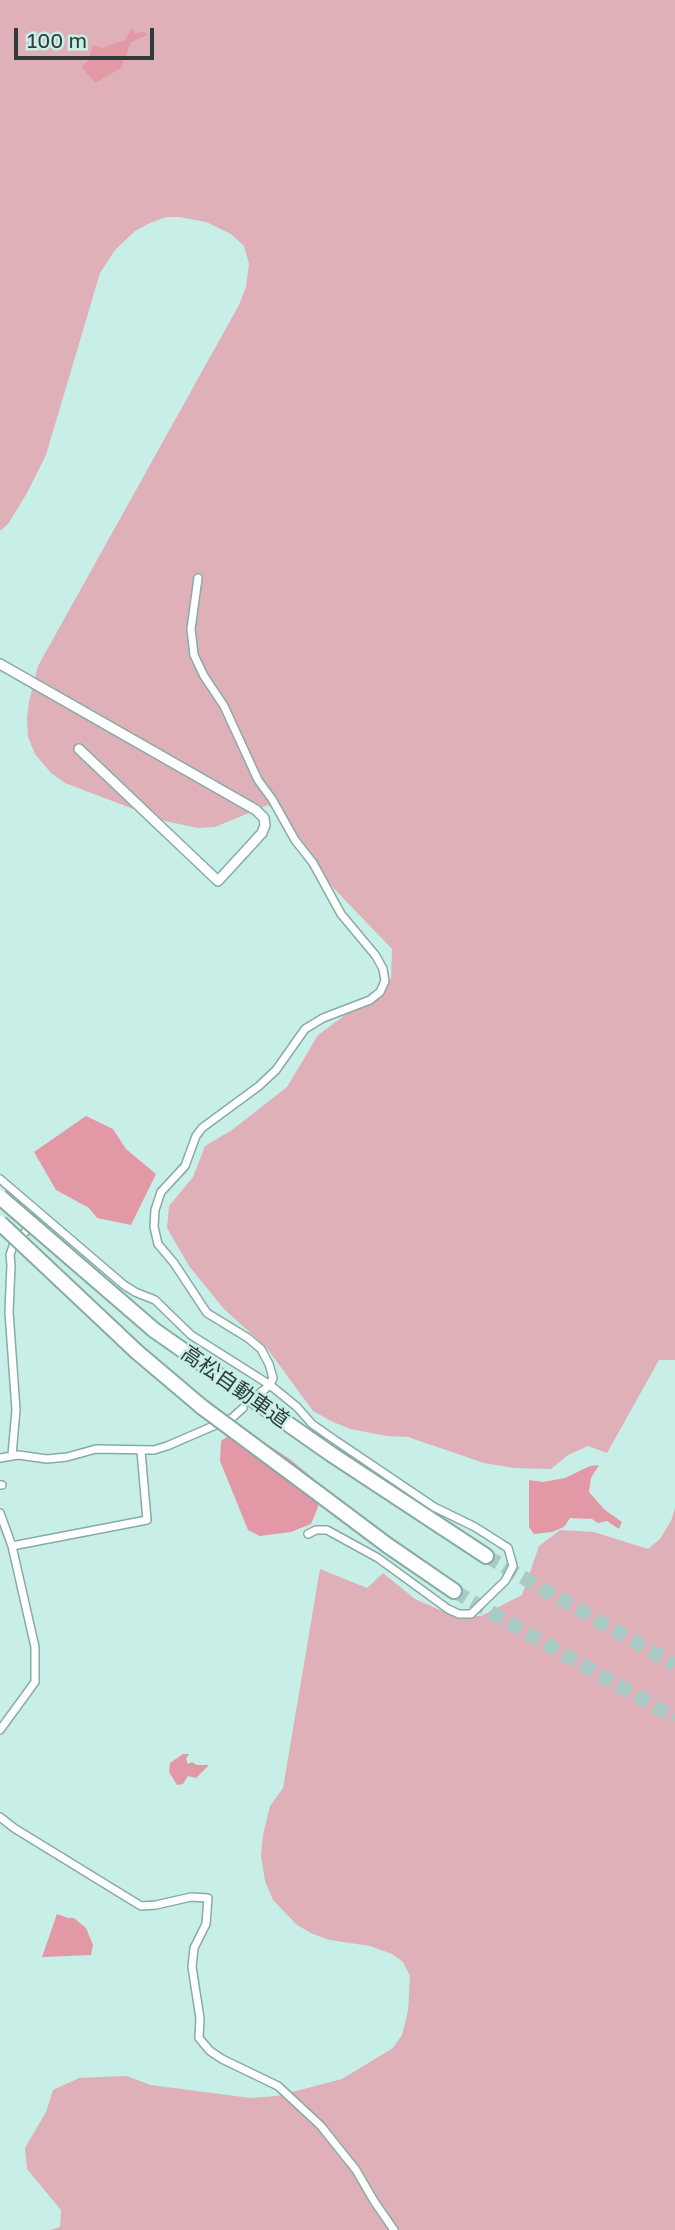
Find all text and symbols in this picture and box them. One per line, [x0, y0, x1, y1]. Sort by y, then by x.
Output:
scale bar [18, 14, 158, 58]
text: 100 m [27, 27, 87, 53]
street label: 高松自動車道 [176, 1341, 294, 1433]

